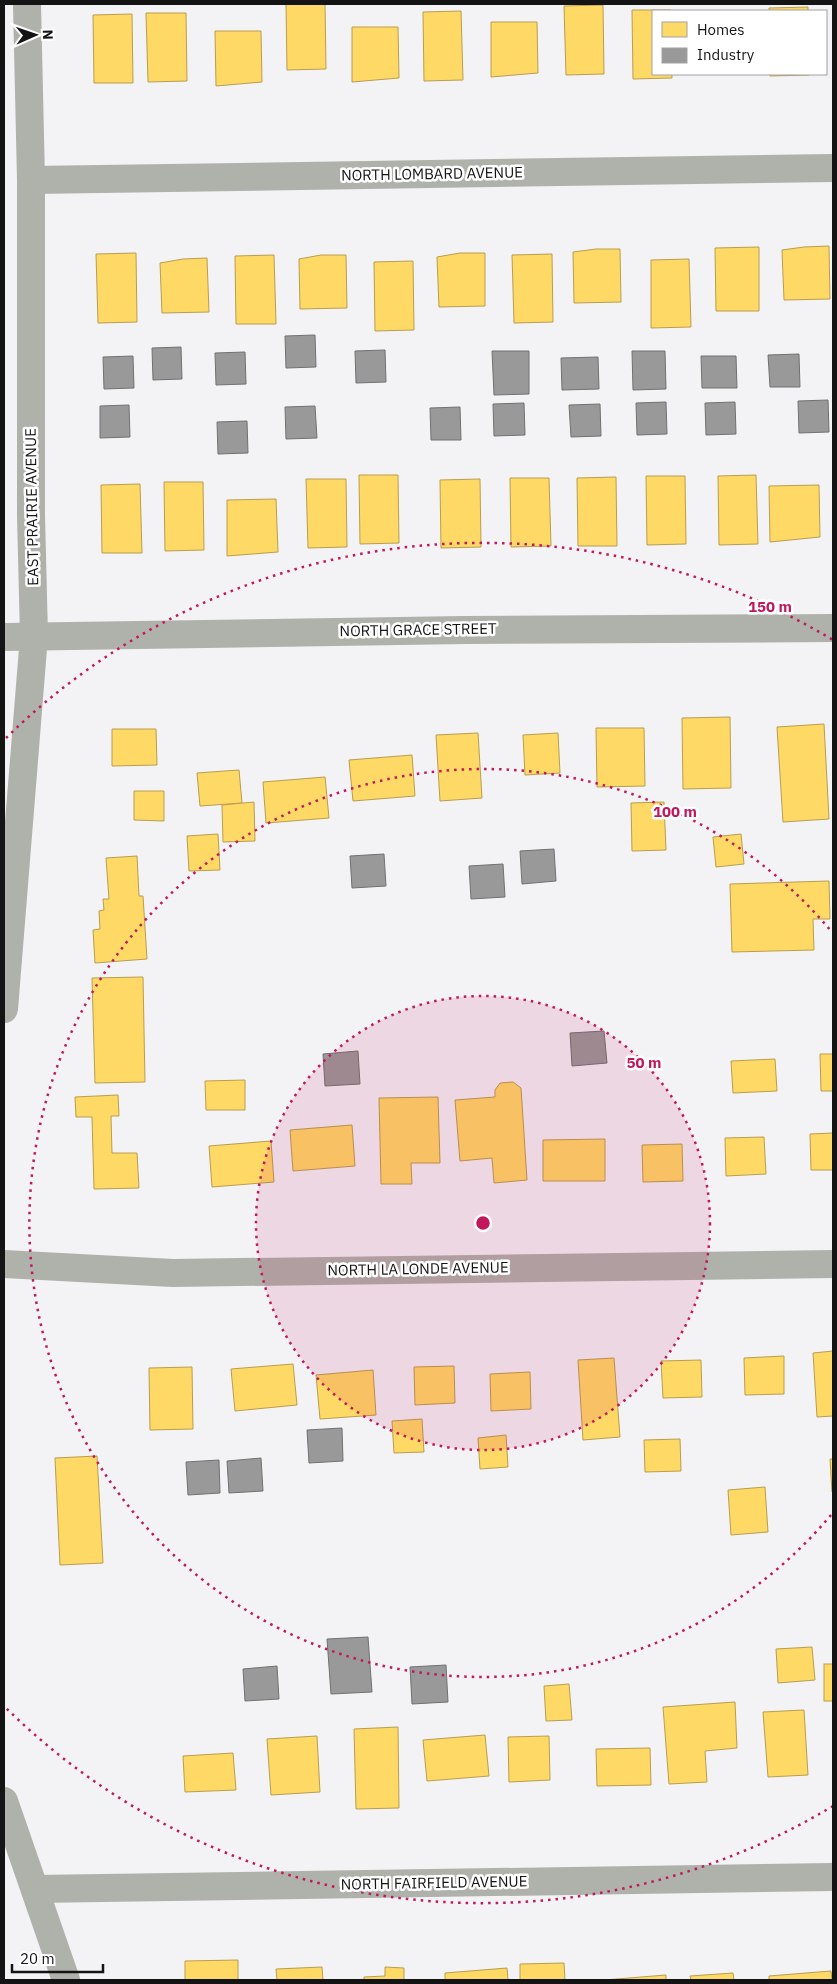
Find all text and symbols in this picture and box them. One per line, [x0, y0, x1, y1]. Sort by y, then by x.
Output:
north arrow [10, 10, 60, 60]
legend [652, 10, 827, 75]
text: Homes [697, 20, 745, 39]
text: N [39, 29, 57, 40]
text: Industry [697, 45, 755, 64]
street label: NORTH LOMBARD AVENUE [341, 162, 523, 185]
street label: EAST PRAIRIE AVENUE [21, 428, 42, 586]
text: 150 m [748, 597, 792, 616]
street label: NORTH GRACE STREET [339, 619, 497, 640]
text: 100 m [653, 802, 697, 821]
text: 50 m [627, 1053, 661, 1072]
centre of rings [474, 1214, 492, 1232]
street label: NORTH LA LONDE AVENUE [327, 1257, 509, 1280]
street label: NORTH FAIRFIELD AVENUE [340, 1871, 528, 1894]
scale bar [12, 1942, 104, 1974]
text: 20 m [20, 1949, 55, 1968]

